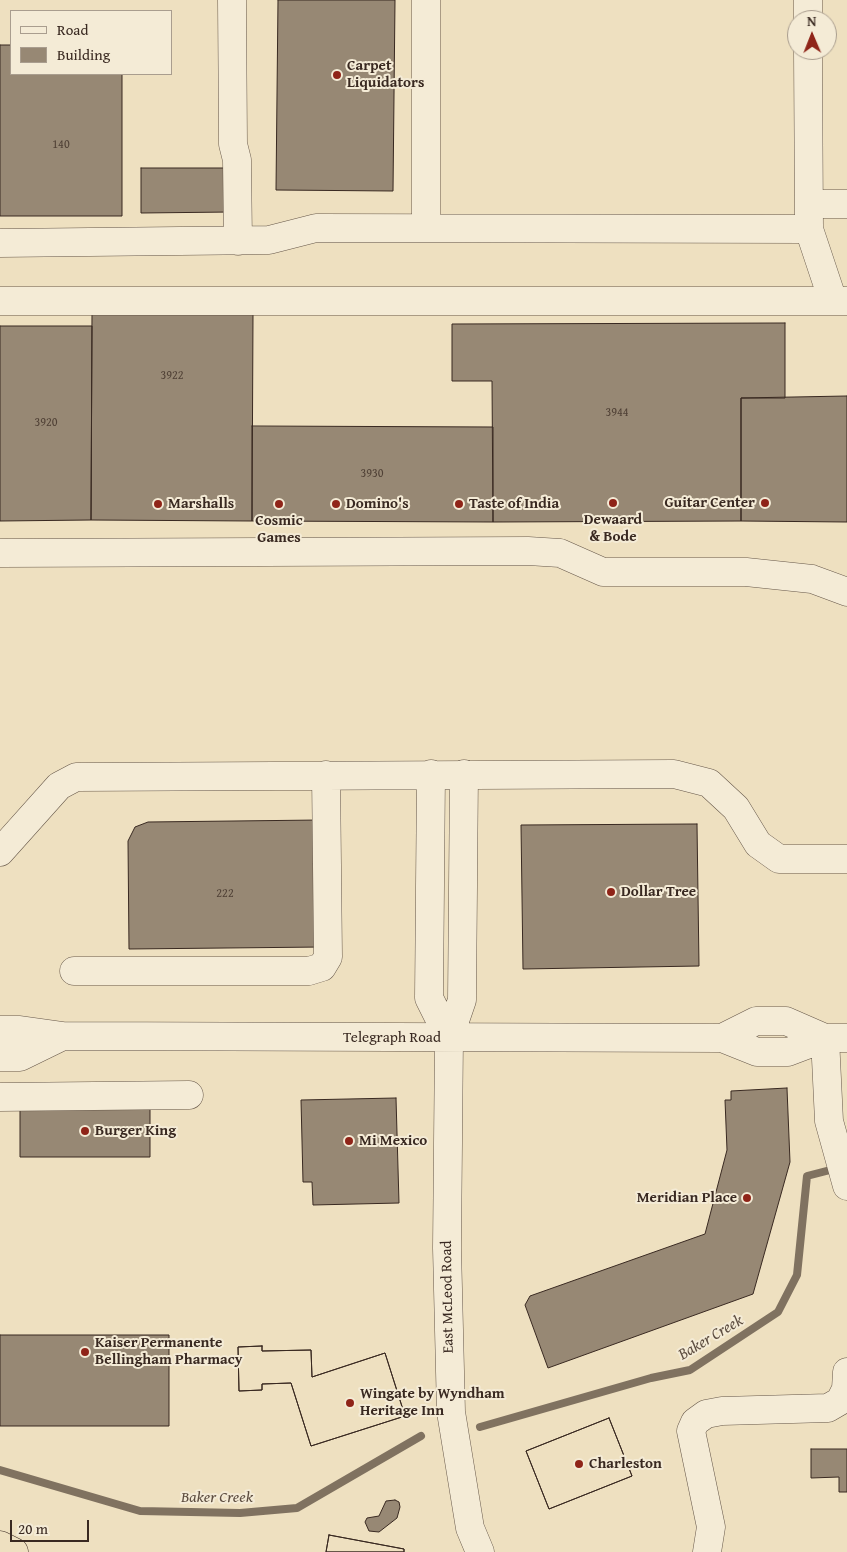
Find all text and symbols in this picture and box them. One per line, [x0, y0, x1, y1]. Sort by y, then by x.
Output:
legend [10, 10, 172, 75]
north arrow [787, 10, 837, 60]
text: N [807, 11, 817, 31]
text: Road [57, 19, 88, 40]
text: Building [57, 44, 110, 65]
place label: Carpet Liquidators [347, 57, 424, 92]
marker: Carpet Liquidators [331, 69, 343, 81]
house number: 140 [52, 138, 70, 152]
house number: 3922 [160, 369, 184, 383]
house number: 3944 [605, 406, 629, 420]
house number: 3920 [34, 416, 58, 430]
house number: 3930 [360, 467, 384, 481]
place label: Guitar Center [664, 494, 755, 512]
place label: Marshalls [168, 495, 234, 513]
place label: Domino's [346, 495, 409, 513]
place label: Taste of India [469, 495, 559, 513]
marker: Dewaard & Bode [607, 497, 619, 509]
marker: Guitar Center [759, 497, 771, 509]
marker: Marshalls [152, 498, 164, 510]
marker: Cosmic Games [273, 498, 285, 510]
marker: Domino's [330, 498, 342, 510]
marker: Taste of India [453, 498, 465, 510]
place label: Dewaard & Bode [584, 511, 642, 546]
place label: Cosmic Games [255, 512, 303, 547]
place label: Dollar Tree [621, 883, 696, 901]
marker: Dollar Tree [605, 886, 617, 898]
house number: 222 [216, 887, 234, 901]
street label: Telegraph Road [343, 1029, 441, 1047]
place label: Burger King [95, 1122, 176, 1140]
marker: Burger King [79, 1125, 91, 1137]
place label: Mi Mexico [359, 1132, 427, 1150]
marker: Mi Mexico [343, 1135, 355, 1147]
place label: Meridian Place [637, 1189, 737, 1207]
marker: Meridian Place [741, 1192, 753, 1204]
street label: East McLeod Road [438, 1240, 458, 1354]
water label: Baker Creek [675, 1311, 747, 1365]
place label: Kaiser Permanente Bellingham Pharmacy [95, 1334, 242, 1369]
marker: Kaiser Permanente Bellingham Pharmacy [79, 1346, 91, 1358]
place label: Wingate by Wyndham Heritage Inn [360, 1385, 505, 1420]
marker: Wingate by Wyndham Heritage Inn [344, 1397, 356, 1409]
place label: Charleston [589, 1455, 662, 1473]
marker: Charleston [573, 1458, 585, 1470]
water label: Baker Creek [181, 1488, 253, 1508]
scale bar [12, 1510, 91, 1542]
text: 20 m [18, 1518, 48, 1539]

